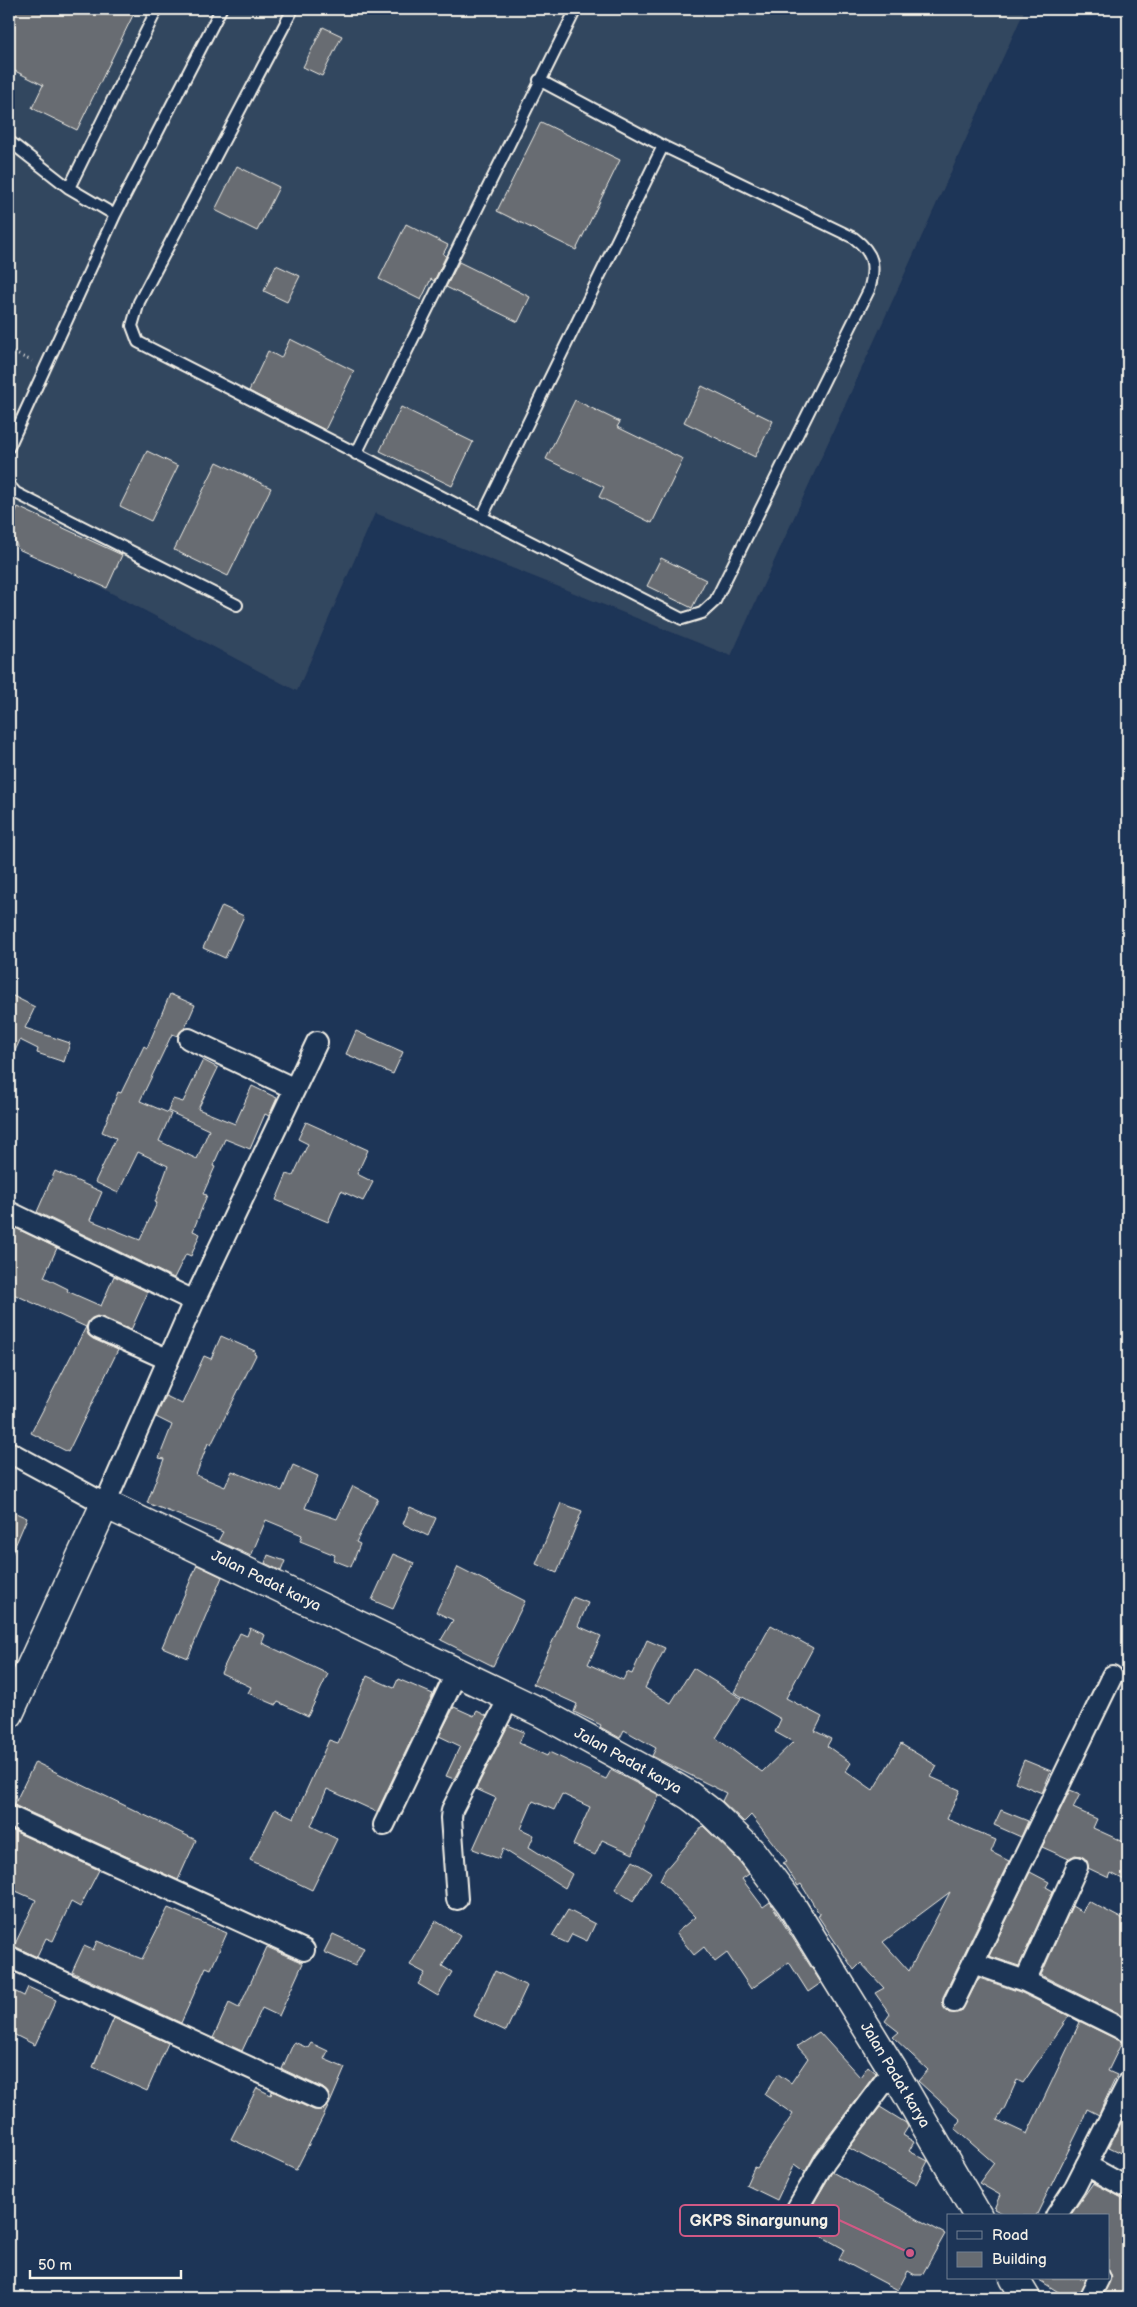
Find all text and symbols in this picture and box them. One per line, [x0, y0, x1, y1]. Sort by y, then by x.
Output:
street label: Jalan Padat karya [208, 1546, 324, 1616]
street label: Jalan Padat karya [571, 1724, 685, 1798]
street label: Jalan Padat karya [856, 2019, 934, 2131]
callout: GKPS Sinargunung [680, 2205, 839, 2236]
text: GKPS Sinargunung [690, 2212, 828, 2231]
legend [947, 2214, 1110, 2280]
text: Road [992, 2226, 1028, 2245]
scale bar [30, 2247, 181, 2279]
text: Building [992, 2250, 1047, 2269]
text: 50 m [38, 2256, 72, 2275]

